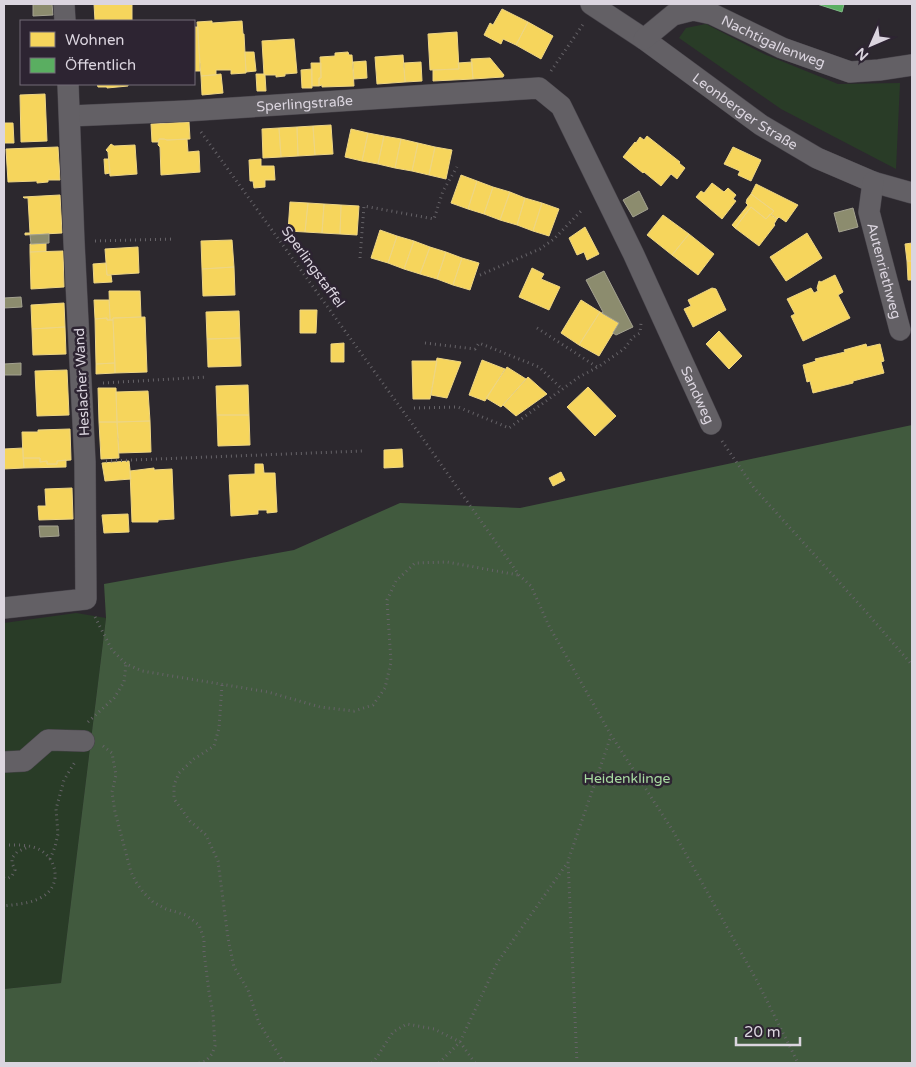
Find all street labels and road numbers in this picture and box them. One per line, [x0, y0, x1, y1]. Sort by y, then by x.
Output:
street label: Nachtigallenweg [719, 11, 828, 71]
street label: Leonberger Straße [689, 69, 801, 153]
street label: Sperlingstraße [256, 92, 354, 115]
street label: Autenriethweg [864, 221, 905, 321]
street label: Sperlingstaffel [278, 223, 348, 311]
street label: Heslacher Wand [71, 328, 93, 436]
street label: Sandweg [677, 363, 718, 427]

